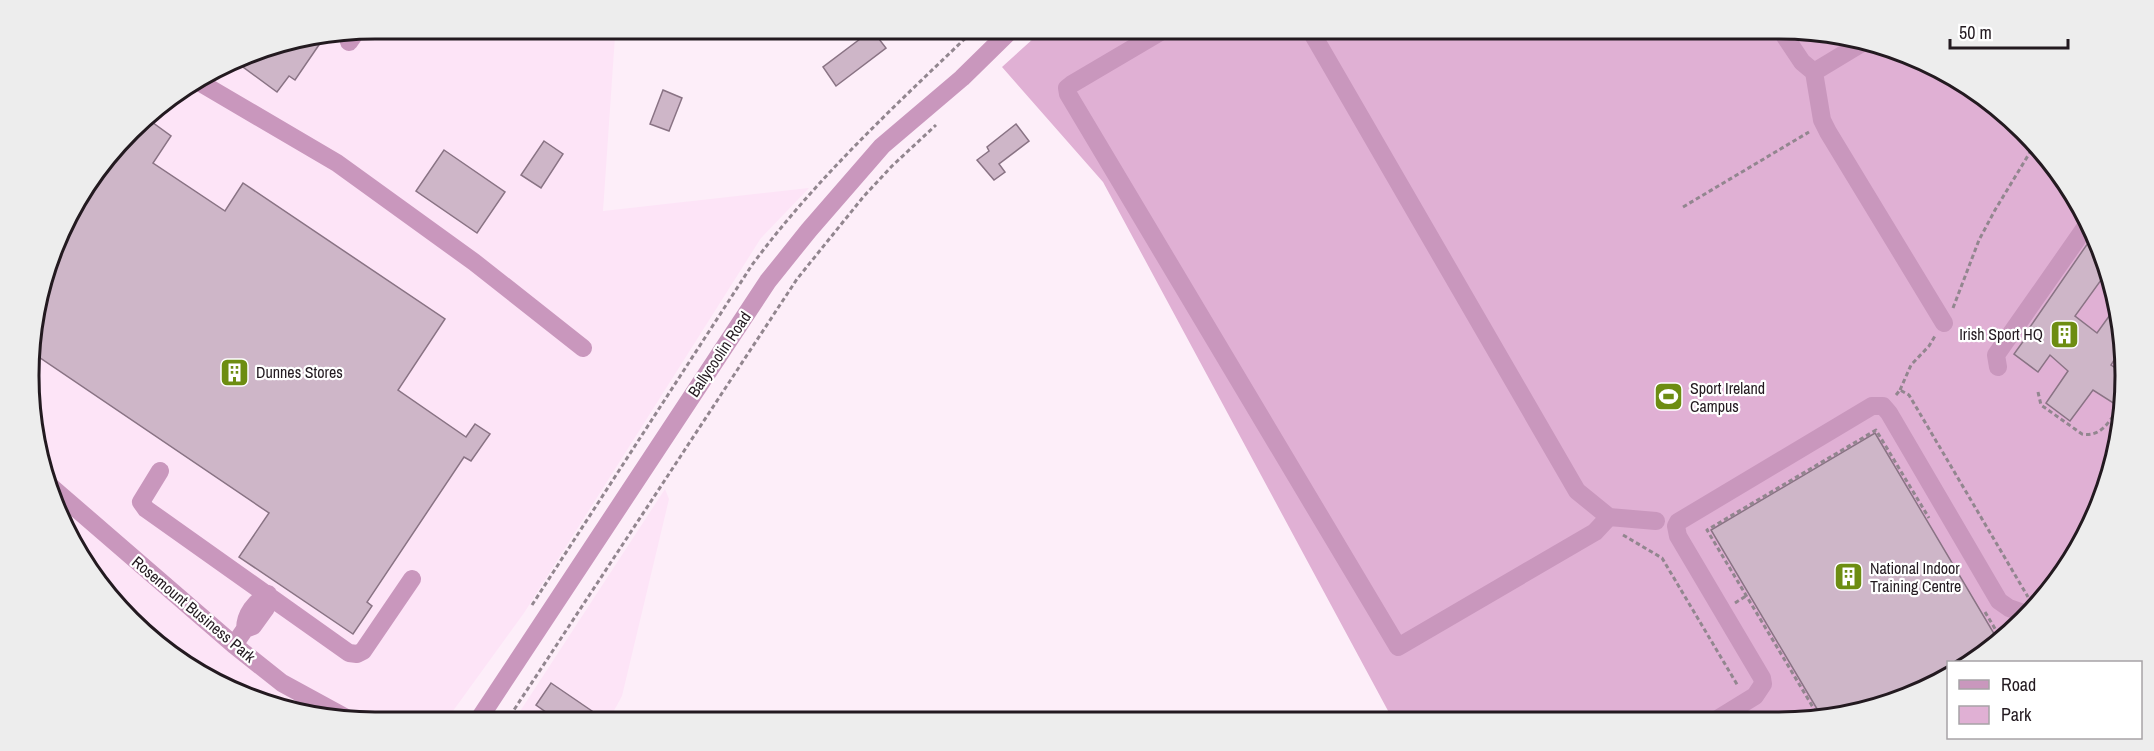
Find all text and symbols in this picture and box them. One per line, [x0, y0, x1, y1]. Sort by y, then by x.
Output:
scale bar [1950, 12, 2068, 50]
text: 50 m [1959, 20, 1992, 45]
street label: Ballycoolin Road [682, 307, 756, 401]
building icon: Irish Sport HQ [2048, 318, 2080, 350]
place label: Irish Sport HQ [1959, 323, 2043, 345]
building icon: Dunnes Stores [219, 356, 251, 388]
place label: Dunnes Stores [256, 361, 343, 383]
place label: Sport Ireland Campus [1690, 377, 1765, 417]
sports icon: Sport Ireland Campus [1653, 381, 1685, 413]
street label: Rosemount Business Park [127, 551, 261, 668]
place label: National Indoor Training Centre [1870, 557, 1961, 597]
building icon: National Indoor Training Centre [1833, 561, 1865, 593]
legend [1947, 661, 2142, 739]
text: Road [2001, 672, 2036, 697]
text: Park [2001, 702, 2032, 727]

